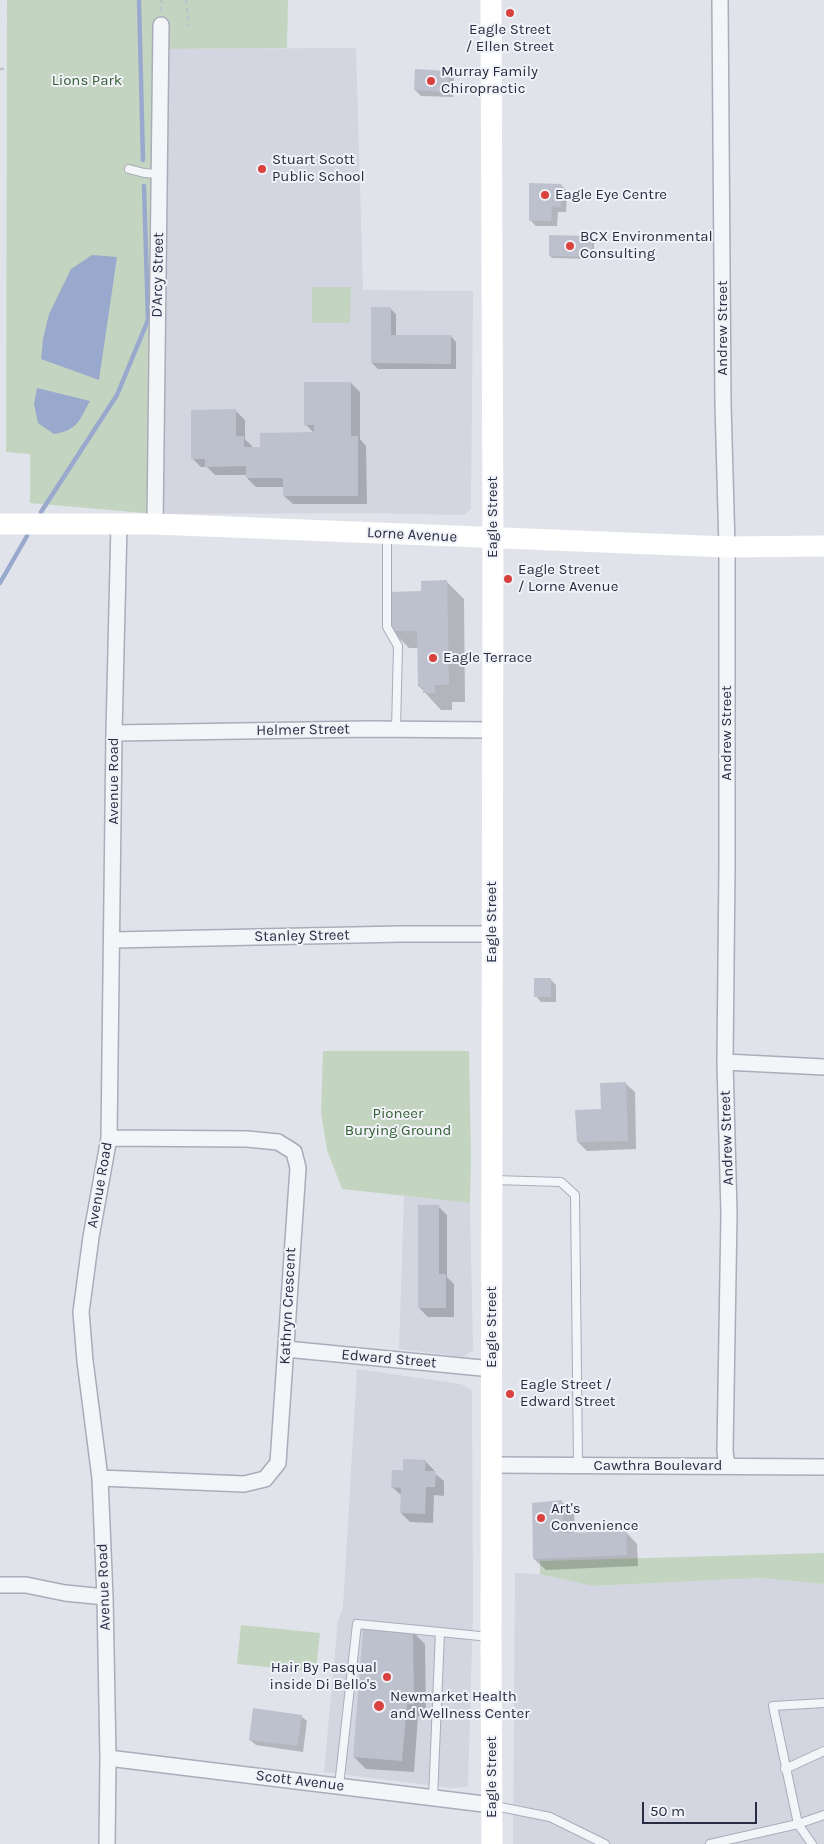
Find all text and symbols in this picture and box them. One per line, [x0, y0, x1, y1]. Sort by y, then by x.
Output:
marker: Eagle Street / Ellen Street [504, 7, 516, 19]
place label: Eagle Street / Ellen Street [466, 21, 554, 56]
place label: Murray Family Chiropractic [441, 63, 538, 98]
park label: Lions Park [52, 72, 122, 90]
marker: Murray Family Chiropractic [425, 75, 437, 87]
place label: Stuart Scott Public School [272, 151, 365, 186]
marker: Stuart Scott Public School [256, 163, 268, 175]
place label: Eagle Eye Centre [555, 186, 667, 204]
marker: Eagle Eye Centre [539, 189, 551, 201]
place label: BCX Environmental Consulting [580, 228, 713, 263]
street label: D'Arcy Street [148, 232, 168, 318]
marker: BCX Environmental Consulting [564, 240, 576, 252]
street label: Andrew Street [714, 280, 732, 376]
street label: Eagle Street [484, 476, 502, 558]
street label: Lorne Avenue [366, 524, 458, 546]
place label: Eagle Street / Lorne Avenue [518, 561, 618, 596]
marker: Eagle Street / Lorne Avenue [502, 573, 514, 585]
place label: Eagle Terrace [443, 649, 532, 667]
marker: Eagle Terrace [427, 652, 439, 664]
street label: Andrew Street [718, 685, 736, 781]
street label: Helmer Street [256, 720, 350, 740]
street label: Avenue Road [105, 737, 123, 825]
street label: Eagle Street [483, 881, 501, 963]
street label: Stanley Street [254, 926, 350, 946]
street label: Andrew Street [716, 1090, 738, 1186]
park label: Pioneer Burying Ground [345, 1105, 451, 1140]
street label: Avenue Road [84, 1140, 116, 1230]
street label: Kathryn Crescent [276, 1247, 300, 1365]
street label: Eagle Street [483, 1286, 501, 1368]
street label: Edward Street [341, 1346, 437, 1372]
place label: Eagle Street / Edward Street [520, 1376, 615, 1411]
marker: Eagle Street / Edward Street [504, 1388, 516, 1400]
street label: Cawthra Boulevard [594, 1457, 722, 1475]
place label: Art's Convenience [551, 1500, 638, 1535]
marker: Art's Convenience [535, 1512, 547, 1524]
street label: Avenue Road [93, 1543, 115, 1631]
place label: Hair By Pasqual inside Di Bello's [270, 1659, 377, 1694]
marker: Hair By Pasqual inside Di Bello's [381, 1671, 393, 1683]
place label: Newmarket Health and Wellness Center [390, 1688, 530, 1723]
marker: Newmarket Health and Wellness Center [372, 1699, 386, 1713]
street label: Eagle Street [483, 1736, 501, 1818]
street label: Scott Avenue [255, 1767, 345, 1795]
scale bar [644, 1792, 759, 1824]
text: 50 m [650, 1802, 685, 1820]

